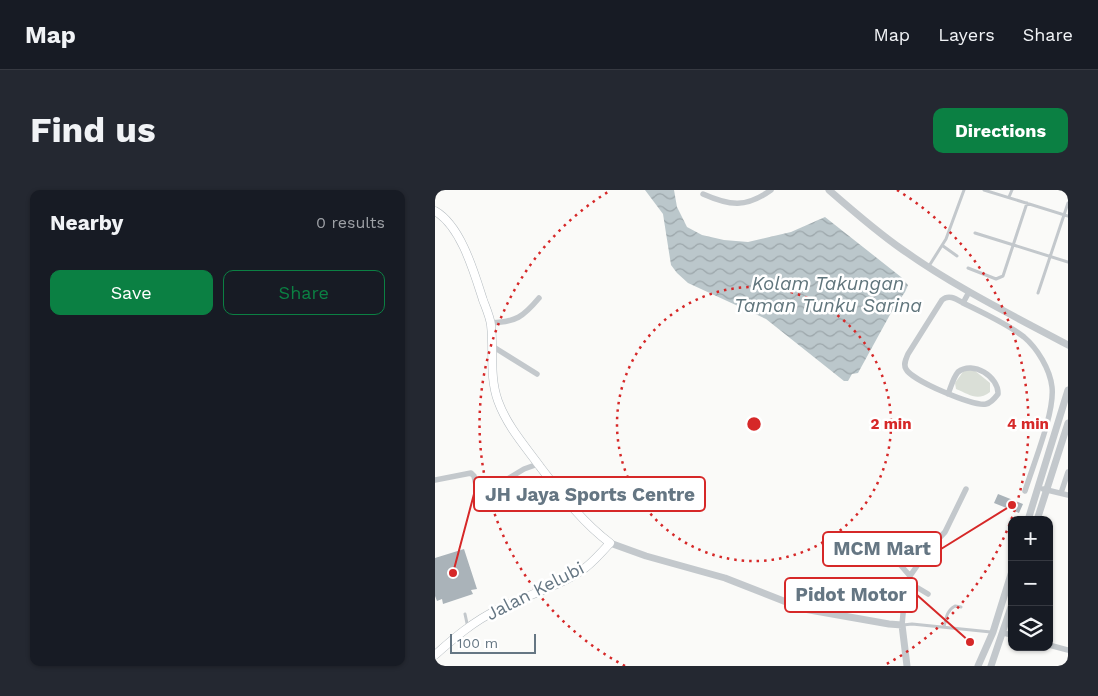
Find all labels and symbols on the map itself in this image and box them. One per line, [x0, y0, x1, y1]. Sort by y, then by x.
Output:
water label: Kolam Takungan Taman Tunku Sarina [734, 272, 922, 317]
centre of rings [745, 415, 763, 433]
text: 2 min [870, 415, 912, 433]
text: 4 min [1007, 415, 1049, 433]
callout: JH Jaya Sports Centre [474, 477, 705, 511]
text: JH Jaya Sports Centre [485, 483, 695, 506]
callout: MCM Mart [823, 532, 941, 566]
text: MCM Mart [833, 537, 931, 560]
street label: Jalan Kelubi [482, 557, 587, 624]
callout: Pidot Motor [785, 578, 917, 612]
text: Pidot Motor [795, 583, 908, 606]
scale bar [450, 631, 536, 654]

